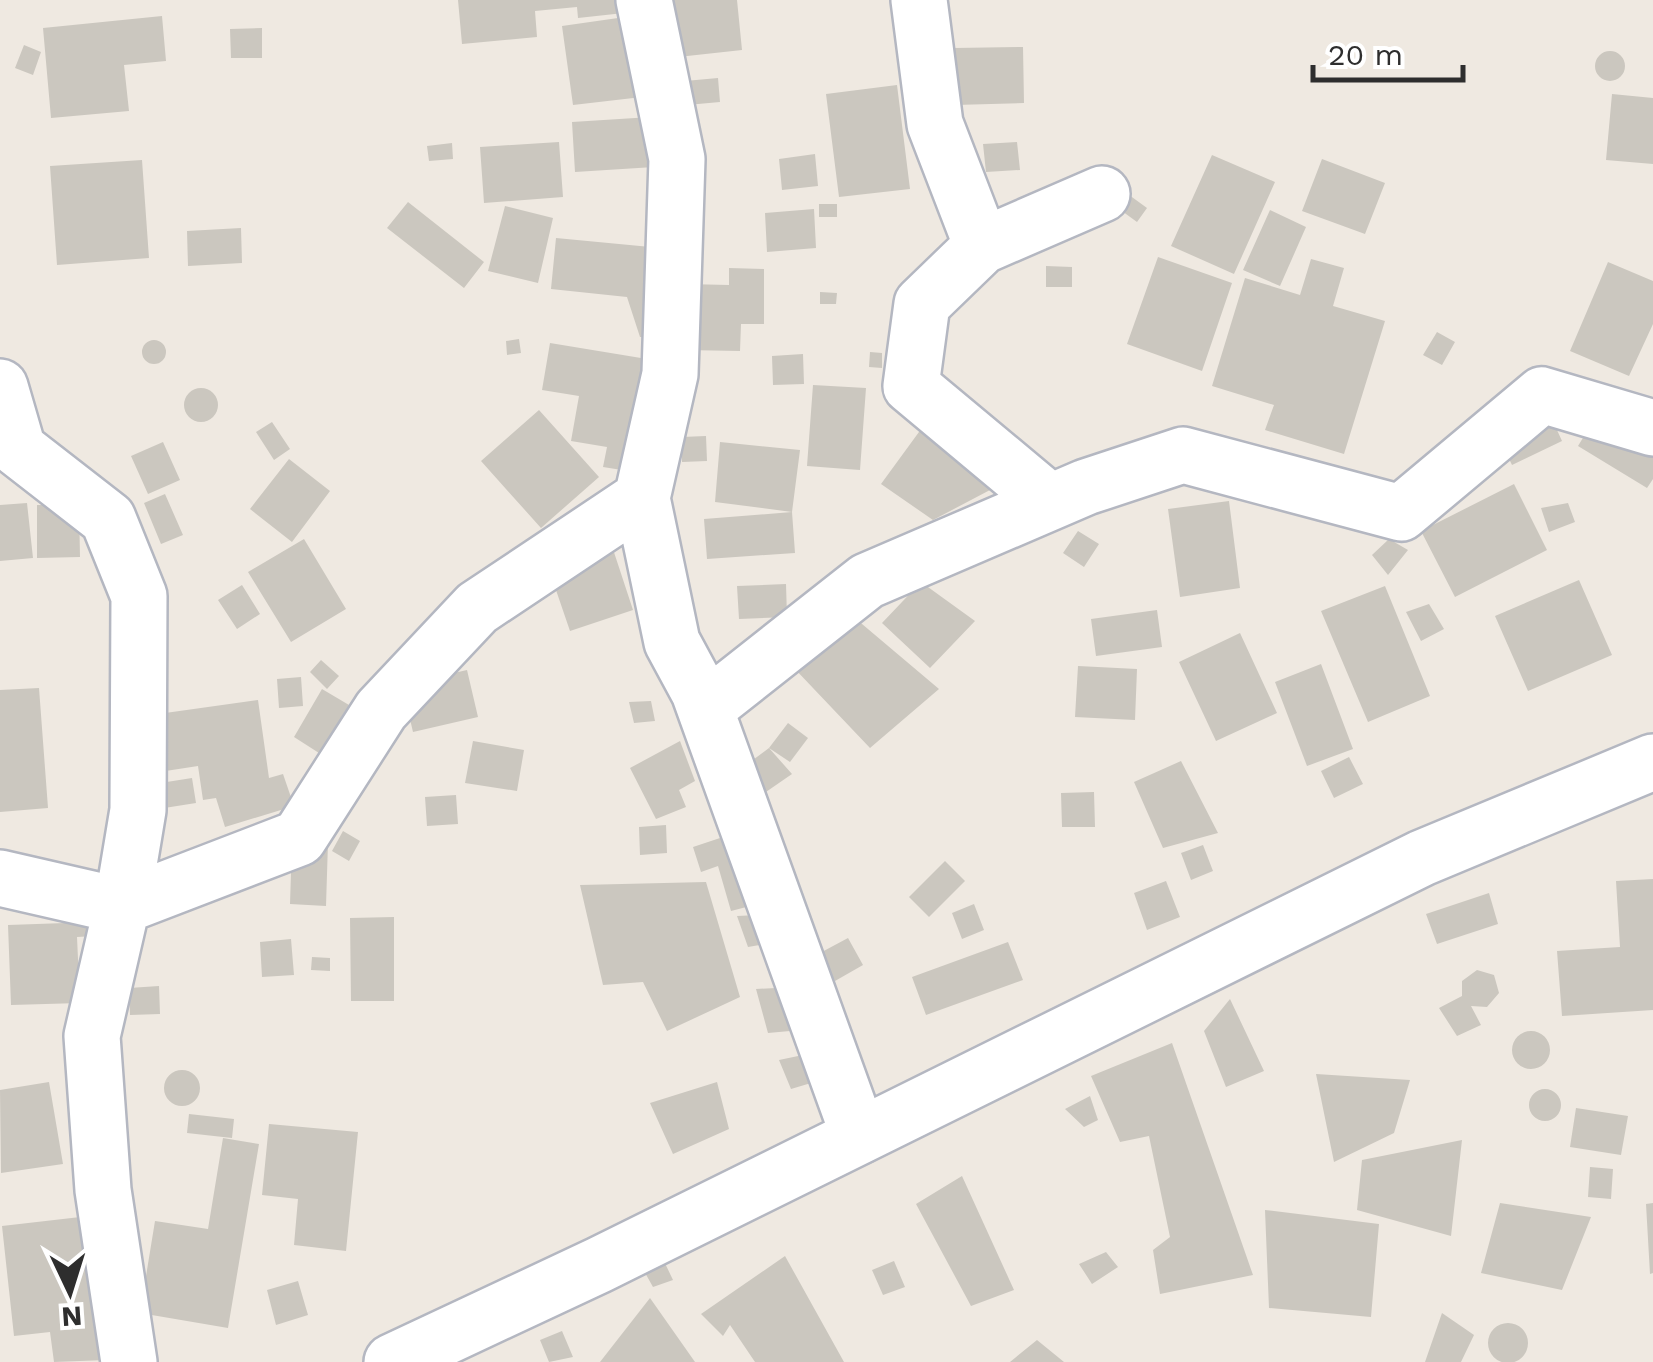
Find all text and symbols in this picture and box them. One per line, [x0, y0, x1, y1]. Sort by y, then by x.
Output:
scale bar [1313, 20, 1463, 82]
text: 20 m [1328, 37, 1403, 72]
north arrow [20, 1242, 120, 1342]
text: N [60, 1299, 83, 1334]

